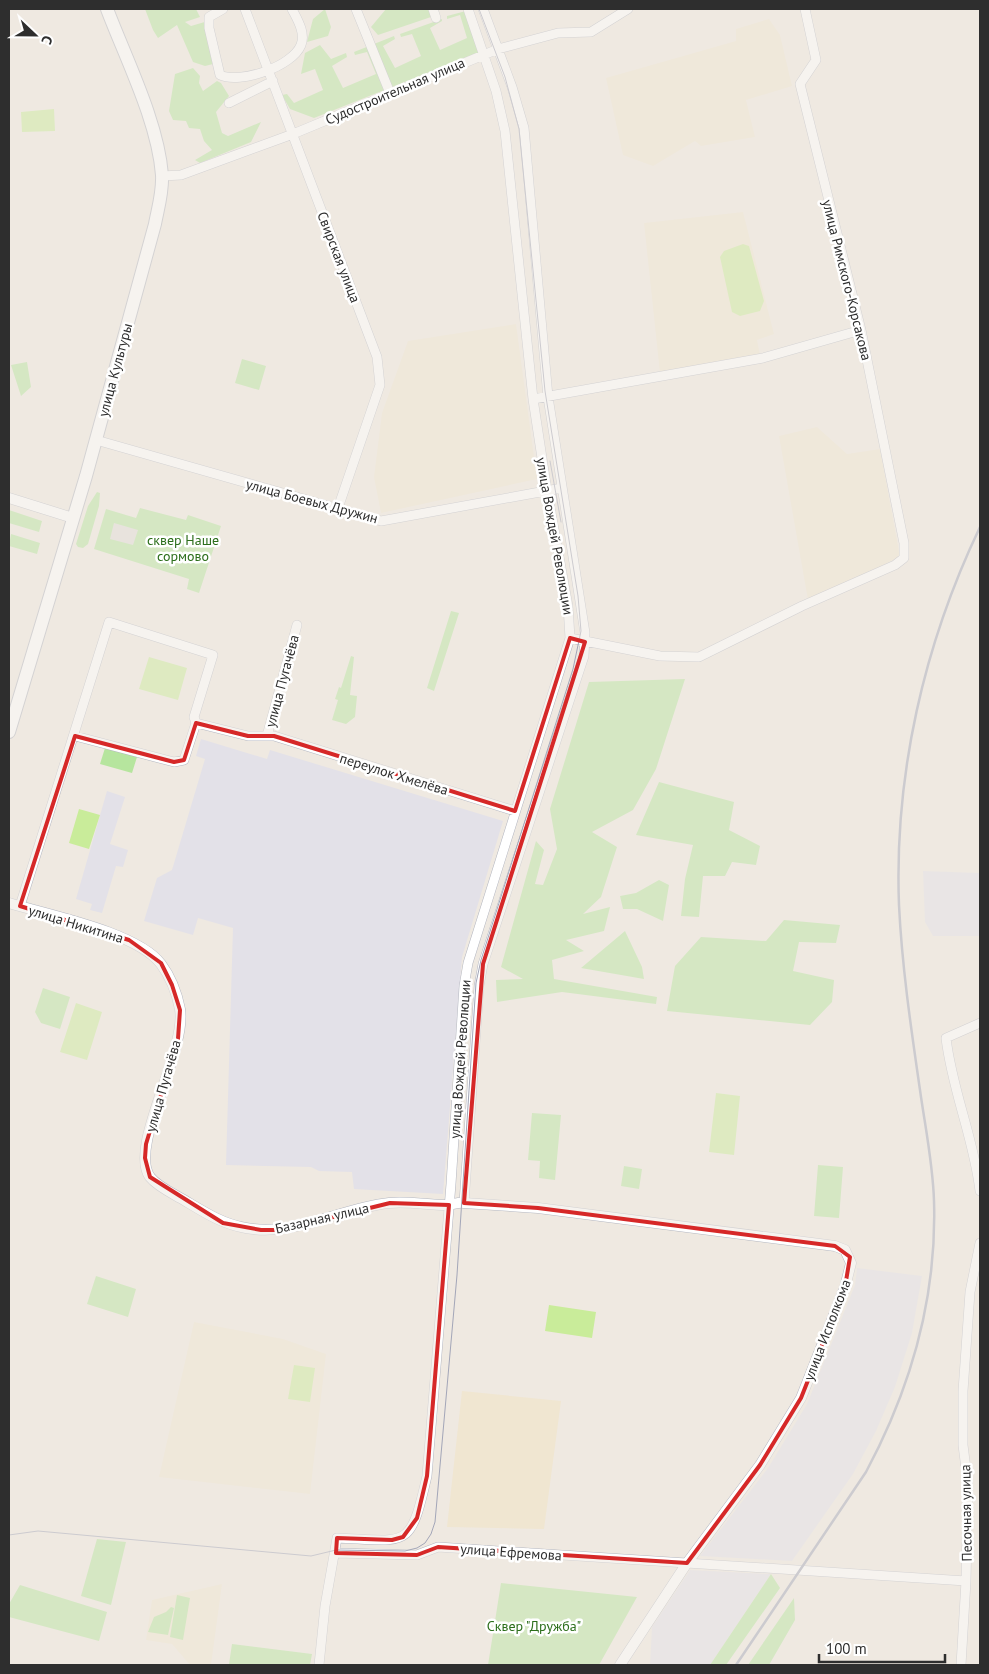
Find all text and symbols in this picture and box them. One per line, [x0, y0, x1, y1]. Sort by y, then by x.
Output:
north arrow [10, 10, 60, 60]
text: С [37, 33, 57, 47]
street label: Судостроительная улица [322, 53, 468, 129]
street label: улица Римского-Корсакова [818, 198, 876, 362]
street label: Свирская улица [313, 209, 365, 305]
street label: улица Культуры [94, 321, 136, 419]
street label: улица Вождей Революции [532, 456, 578, 616]
street label: улица Боевых Дружин [244, 475, 380, 527]
park label: сквер Наше сормово [147, 531, 219, 565]
street label: улица Пугачёва [261, 633, 303, 729]
street label: переулок Хмелёва [338, 749, 450, 799]
street label: улица Никитина [26, 901, 126, 947]
street label: улица Вождей Революции [445, 979, 475, 1139]
street label: улица Пугачёва [141, 1038, 185, 1134]
street label: Базарная улица [273, 1198, 371, 1238]
street label: улица Исполкома [799, 1277, 855, 1383]
street label: Песочная улица [956, 1464, 976, 1562]
street label: улица Ефремова [460, 1539, 562, 1565]
park label: Сквер "Дружба" [487, 1617, 581, 1635]
scale bar [819, 1632, 945, 1664]
text: 100 m [826, 1639, 867, 1658]

